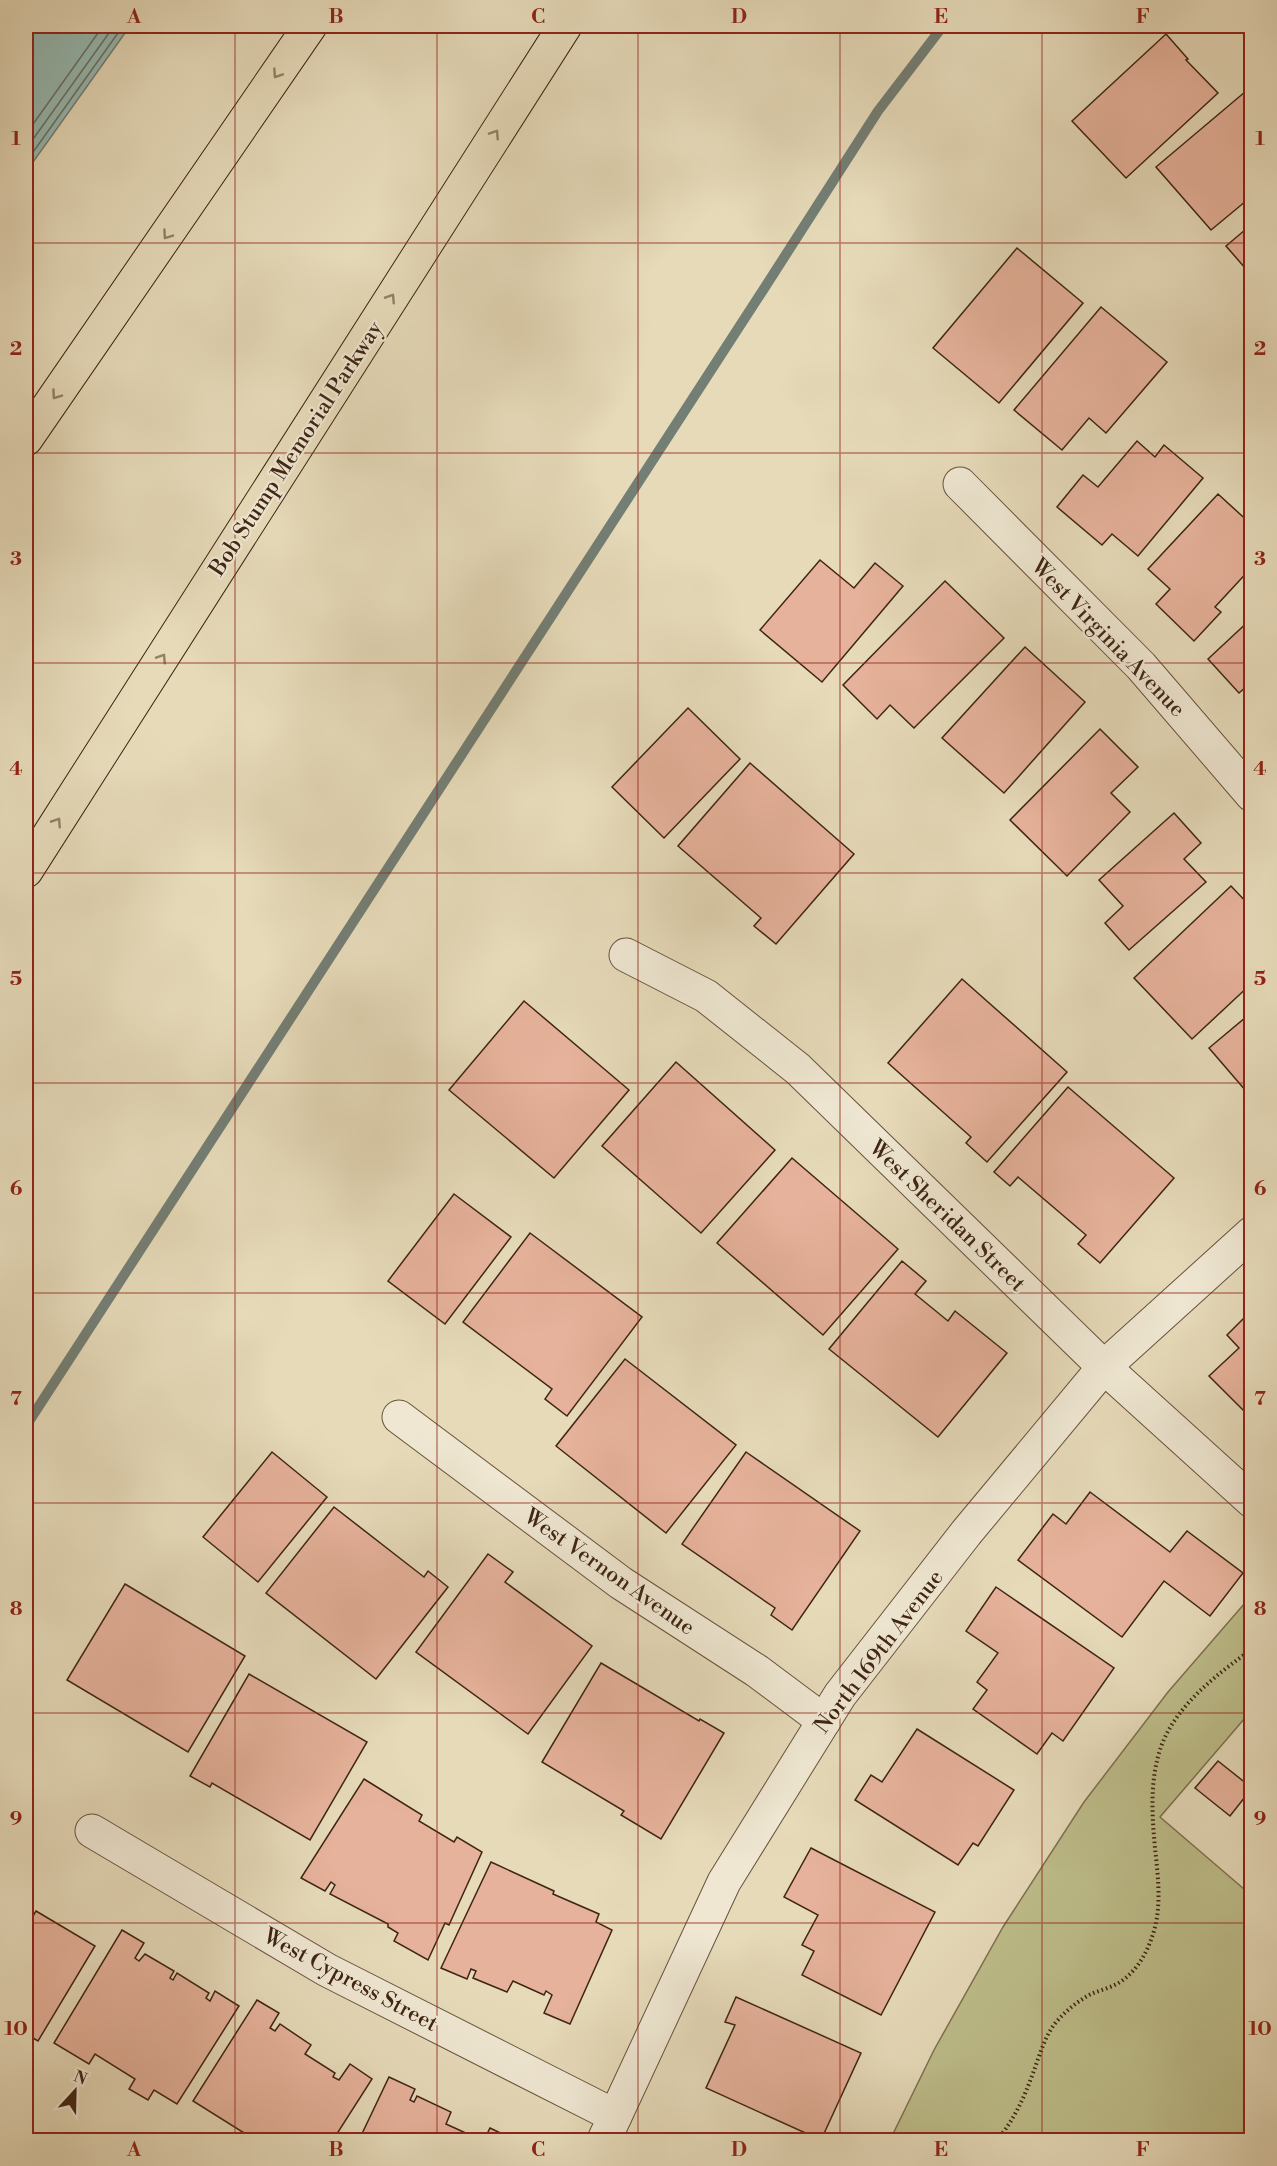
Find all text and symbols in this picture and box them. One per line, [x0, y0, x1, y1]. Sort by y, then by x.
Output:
text: A [126, 5, 142, 30]
text: B [328, 5, 344, 30]
text: C [531, 5, 545, 30]
text: D [731, 5, 747, 30]
text: E [934, 5, 948, 30]
text: F [1136, 5, 1150, 30]
one-way arrow [273, 67, 284, 78]
text: 1 [11, 127, 21, 152]
text: 1 [1255, 127, 1265, 152]
one-way arrow [488, 130, 500, 140]
one-way arrow [163, 228, 174, 239]
one-way arrow [383, 294, 394, 305]
street label: Bob Stump Memorial Parkway [203, 316, 389, 582]
text: 2 [10, 337, 22, 362]
text: 2 [1254, 337, 1266, 362]
one-way arrow [52, 389, 63, 400]
text: 3 [10, 547, 22, 572]
text: 3 [1254, 547, 1266, 572]
street label: West Virginia Avenue [1025, 552, 1191, 723]
one-way arrow [154, 654, 166, 664]
text: 4 [9, 757, 23, 782]
text: 4 [1253, 757, 1267, 782]
one-way arrow [50, 818, 61, 829]
text: 5 [10, 967, 22, 992]
text: 5 [1254, 967, 1266, 992]
street label: West Sheridan Street [862, 1134, 1031, 1298]
text: 6 [10, 1177, 23, 1202]
text: 6 [1254, 1177, 1267, 1202]
text: 7 [10, 1387, 22, 1412]
text: 7 [1254, 1387, 1266, 1412]
street label: West Vernon Avenue [518, 1503, 700, 1641]
street label: North 169th Avenue [809, 1565, 950, 1739]
text: 8 [10, 1597, 23, 1622]
text: 8 [1254, 1597, 1267, 1622]
text: 9 [10, 1807, 22, 1832]
text: 9 [1254, 1807, 1266, 1832]
street label: West Cypress Street [257, 1922, 442, 2038]
text: 10 [4, 2017, 28, 2042]
text: 10 [1248, 2017, 1272, 2042]
north arrow [45, 2061, 105, 2121]
text: N [71, 2066, 90, 2090]
text: A [126, 2138, 142, 2163]
text: B [328, 2138, 344, 2163]
text: C [531, 2138, 545, 2163]
text: D [731, 2138, 747, 2163]
text: E [934, 2138, 948, 2163]
text: F [1136, 2138, 1150, 2163]

